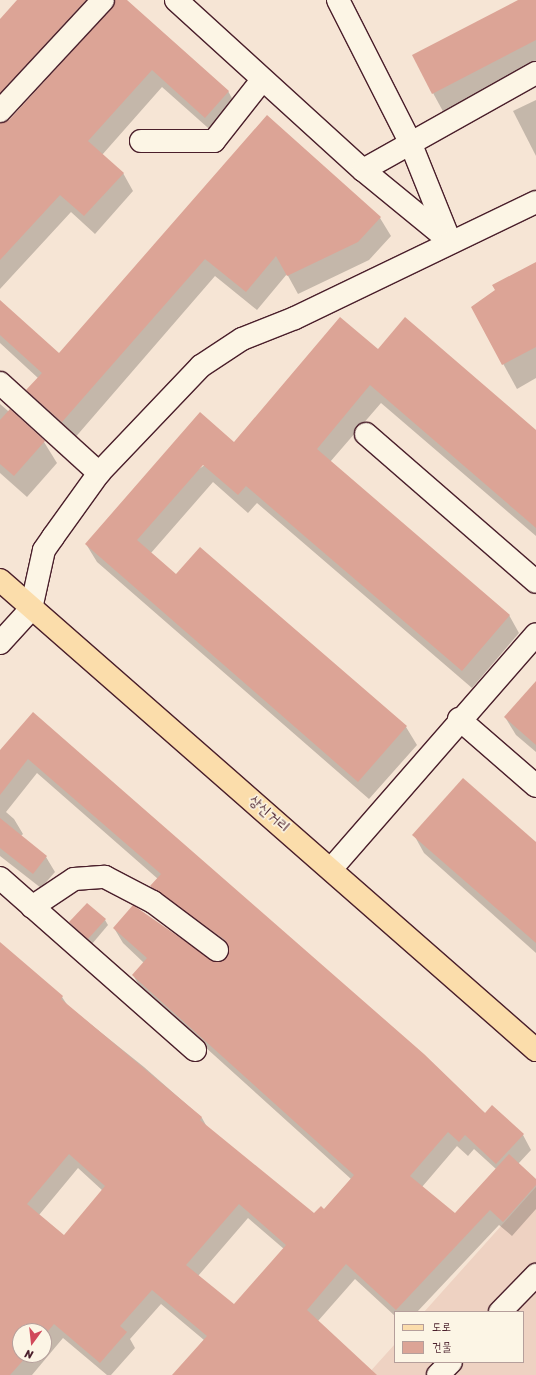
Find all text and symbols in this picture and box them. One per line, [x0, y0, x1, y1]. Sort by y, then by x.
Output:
street label: 상신거리 [245, 791, 293, 837]
legend [394, 1311, 524, 1363]
text: 도로 [432, 1316, 451, 1338]
north arrow [12, 1323, 52, 1363]
text: 건물 [432, 1336, 451, 1358]
text: N [23, 1344, 35, 1364]

